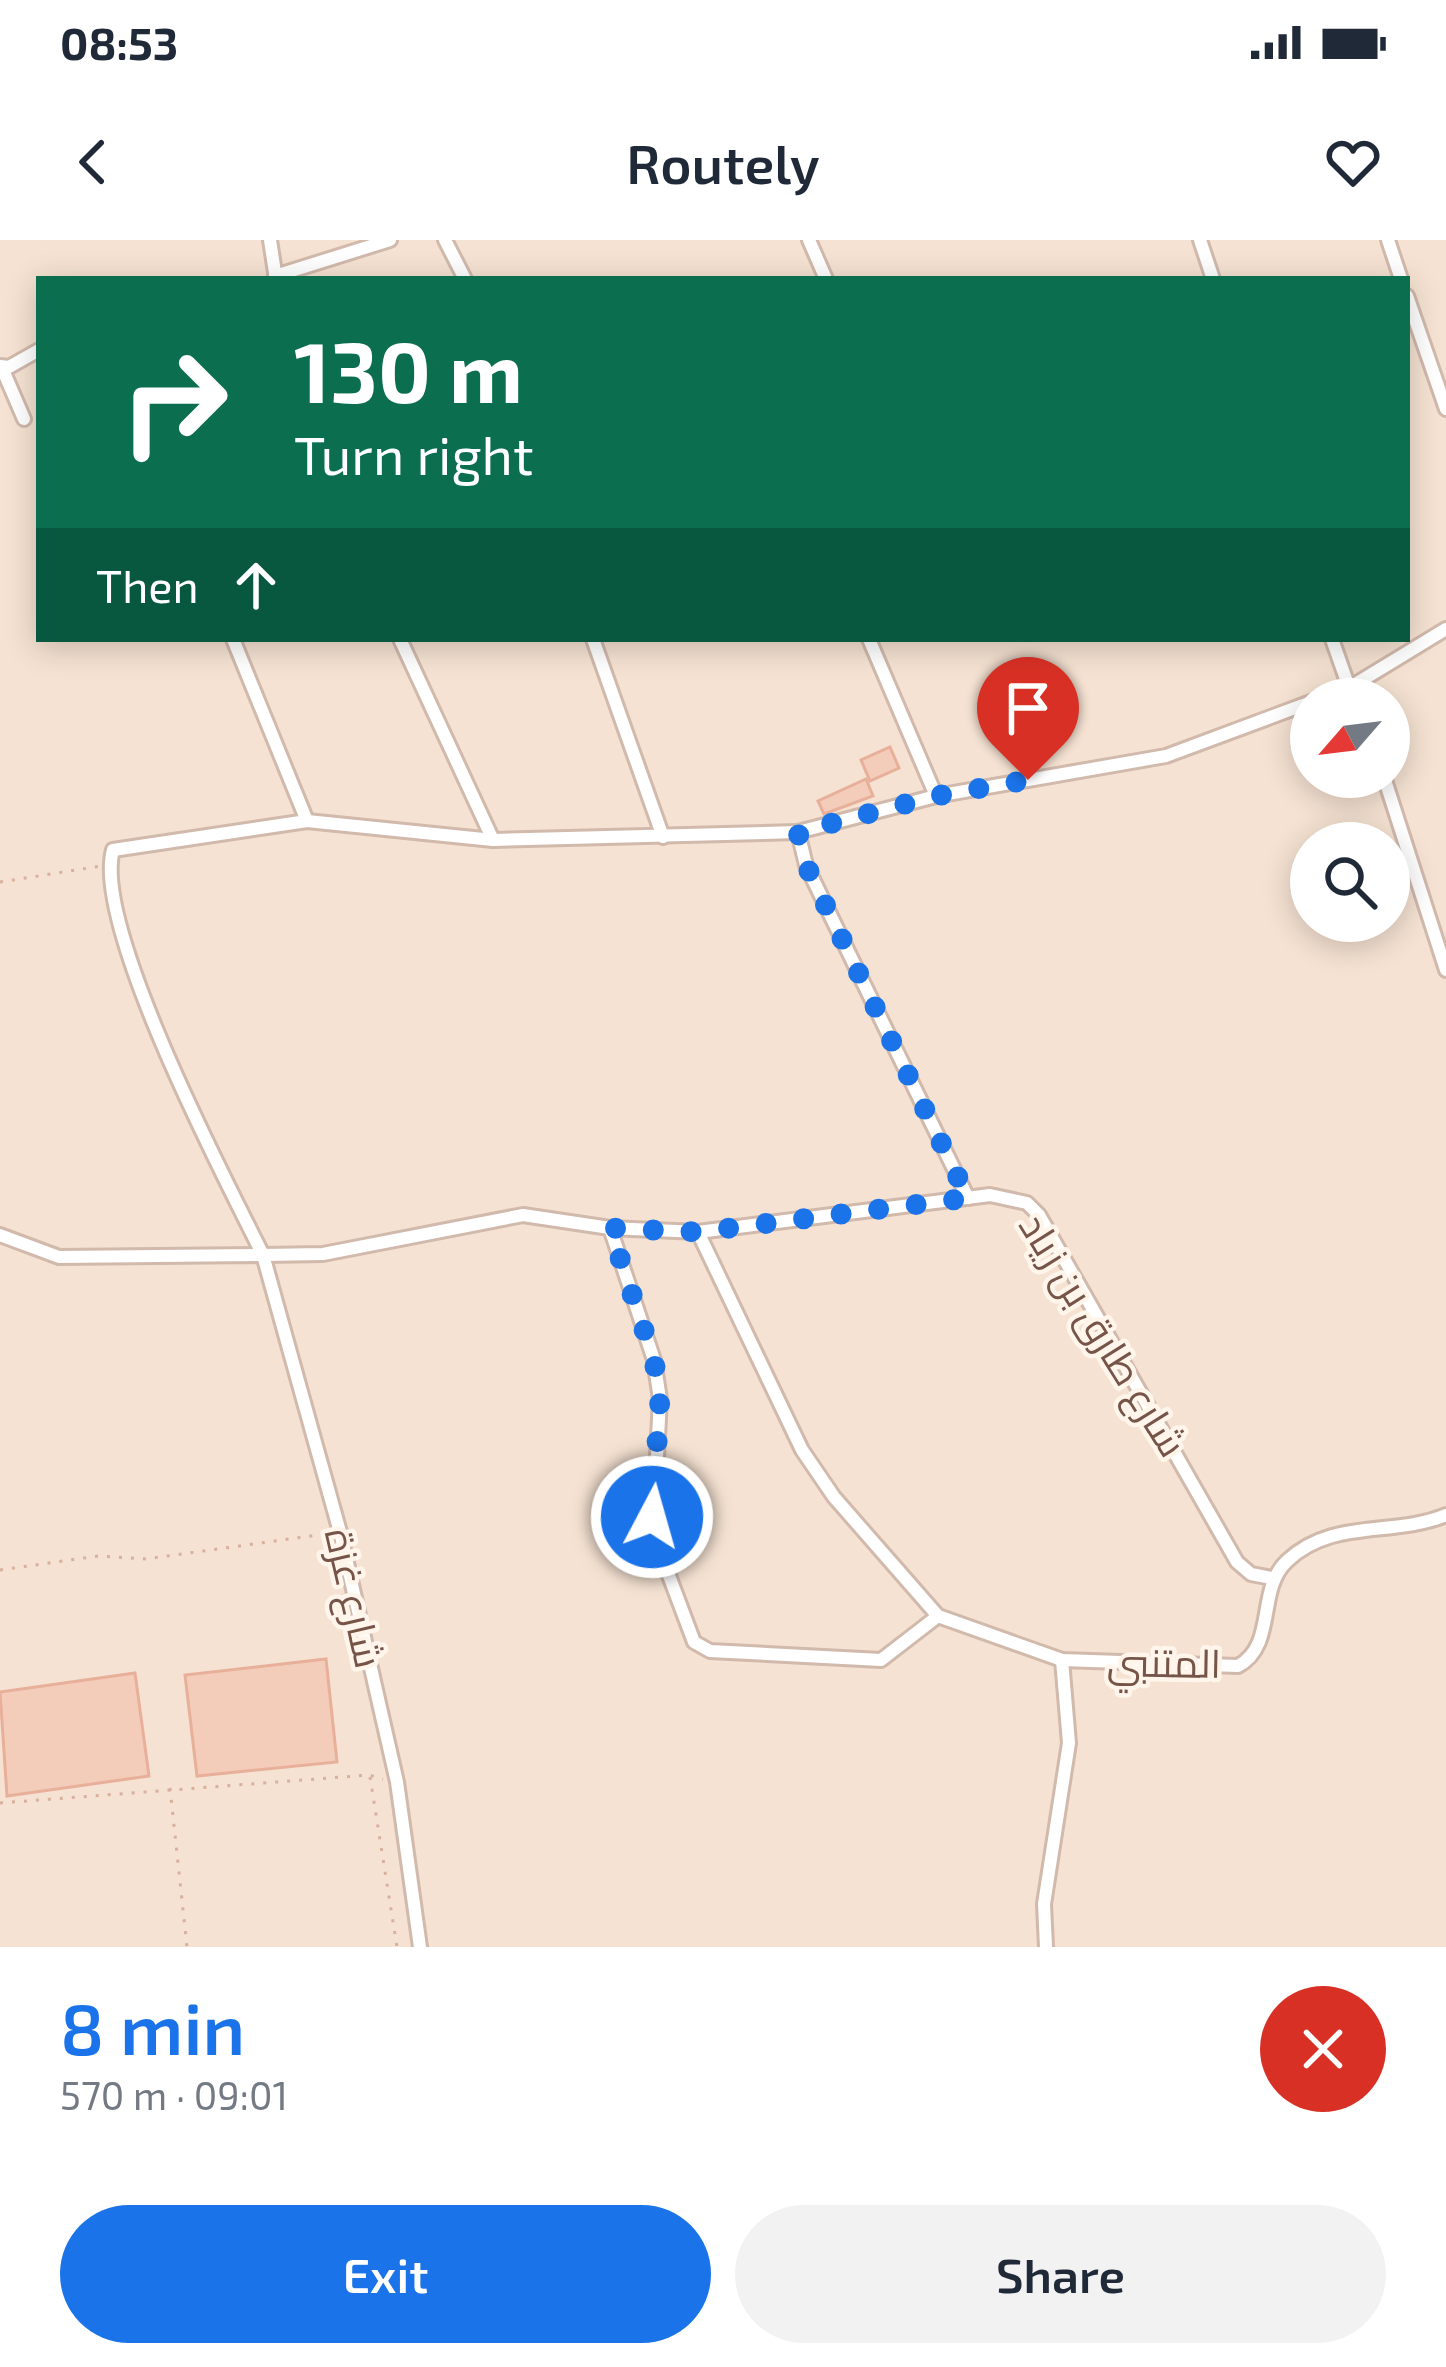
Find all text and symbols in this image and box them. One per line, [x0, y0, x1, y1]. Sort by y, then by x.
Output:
text: 08:53 [60, 15, 178, 69]
icon: back [60, 129, 126, 195]
icon: heart [1320, 129, 1386, 195]
text: Routely [626, 130, 820, 195]
text: 130 m [294, 319, 523, 420]
icon: right [96, 324, 252, 480]
text: Turn right [294, 421, 534, 486]
icon: ahead [223, 552, 289, 618]
text: Then [96, 558, 199, 612]
pin [977, 657, 1079, 780]
icon: arrive [995, 675, 1061, 741]
north arrow [1290, 678, 1410, 798]
map controls [1290, 678, 1410, 942]
button: search [1290, 822, 1410, 942]
street label: شارع طارق بن زياد [1006, 1204, 1198, 1467]
position arrow [589, 1454, 715, 1580]
street label: شارع غزة [312, 1523, 394, 1673]
street label: المتنبي [1107, 1637, 1221, 1695]
text: 8 min [60, 1983, 245, 2069]
button: close [1260, 1986, 1386, 2112]
text: 570 m · 09:01 [60, 2071, 288, 2118]
button: Exit [60, 2205, 711, 2343]
button: Share [735, 2205, 1386, 2343]

